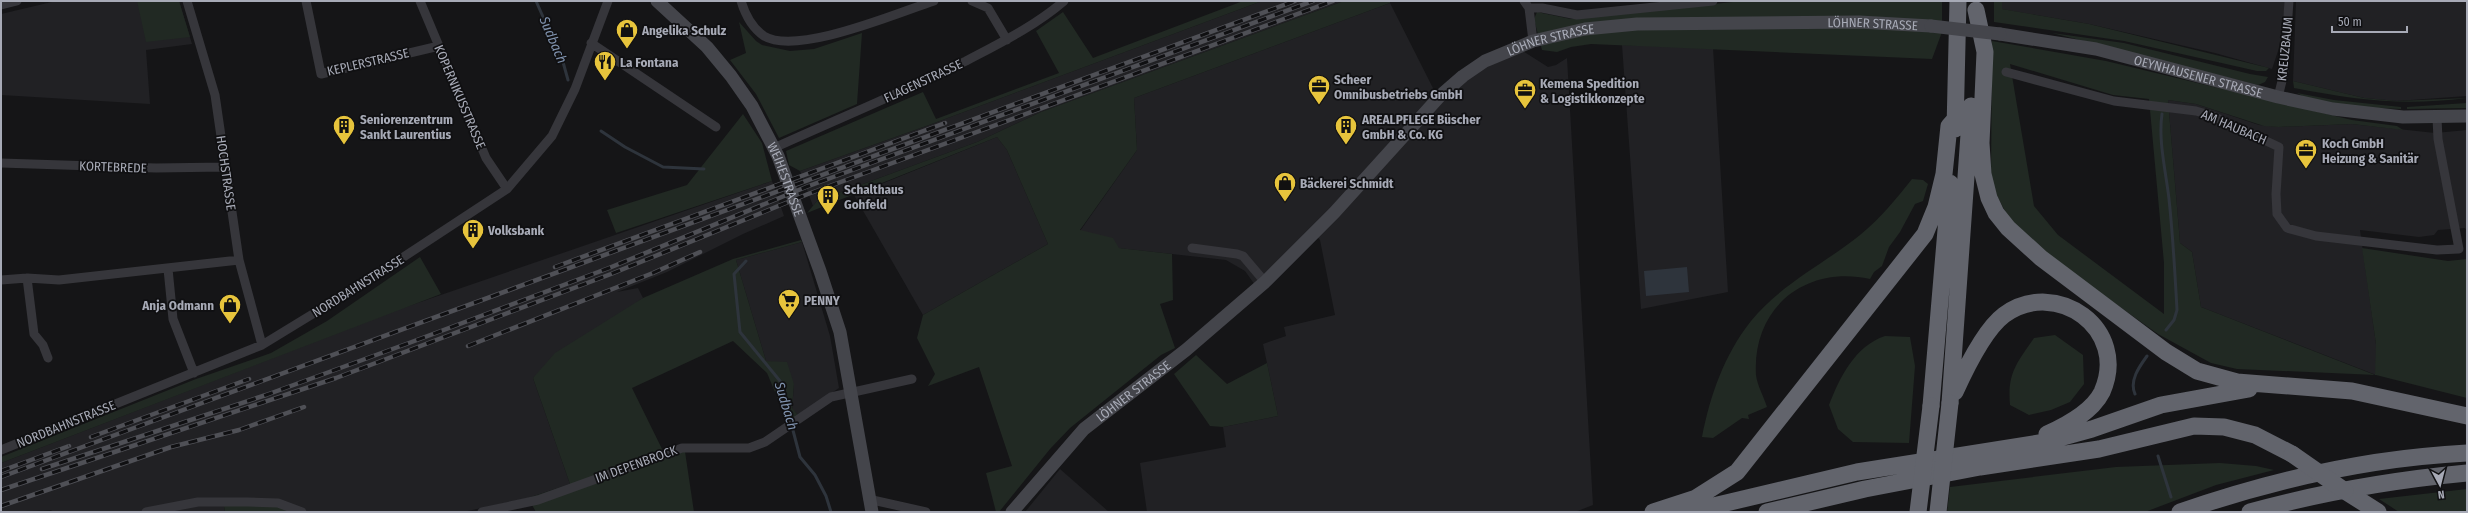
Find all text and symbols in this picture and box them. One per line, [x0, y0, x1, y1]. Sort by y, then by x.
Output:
scale bar [2332, 8, 2407, 34]
water label: Sudbach [535, 13, 570, 66]
street label: LÖHNER STRASSE [1827, 14, 1918, 33]
text: 50 m [2338, 15, 2362, 29]
street label: KREUZBAUM [2274, 16, 2296, 82]
shop icon: Angelika Schulz [614, 17, 640, 50]
street label: LÖHNER STRASSE [1504, 21, 1595, 59]
place label: Angelika Schulz [641, 23, 727, 38]
street label: KOPERNIKUSSTRASSE [431, 43, 489, 151]
street label: KEPLERSTRASSE [326, 45, 410, 79]
restaurant icon: La Fontana [592, 49, 618, 82]
street label: OEYNHAUSENER STRASSE [2132, 52, 2264, 100]
place label: La Fontana [620, 55, 679, 70]
street label: FLAGENSTRASSE [882, 56, 964, 106]
place label: Scheer Omnibusbetriebs GmbH [1334, 72, 1463, 102]
office icon: Scheer Omnibusbetriebs GmbH [1306, 73, 1332, 106]
place label: Kemena Spedition & Logistikkonzepte [1540, 76, 1645, 106]
office icon: Kemena Spedition & Logistikkonzepte [1512, 77, 1538, 110]
street label: AM HAUBACH [2199, 106, 2269, 148]
place label: Seniorenzentrum Sankt Laurentius [360, 112, 453, 142]
place label: AREALPFLEGE Büscher GmbH & Co. KG [1361, 112, 1481, 142]
building icon: Seniorenzentrum Sankt Laurentius [331, 113, 357, 146]
building icon: AREALPFLEGE Büscher GmbH & Co. KG [1333, 113, 1359, 146]
street label: HOCHSTRASSE [213, 135, 239, 211]
place label: Koch GmbH Heizung & Sanitär [2322, 136, 2419, 166]
office icon: Koch GmbH Heizung & Sanitär [2293, 137, 2319, 170]
street label: WEIHESTRASSE [765, 140, 807, 218]
street label: KORTEBREDE [79, 158, 147, 176]
shop icon: Bäckerei Schmidt [1272, 170, 1298, 203]
place label: Bäckerei Schmidt [1300, 176, 1394, 191]
place label: Schalthaus Gohfeld [844, 182, 904, 212]
building icon: Schalthaus Gohfeld [815, 183, 841, 216]
building icon: Volksbank [460, 217, 486, 250]
place label: Volksbank [487, 223, 544, 238]
street label: NORDBAHNSTRASSE [309, 252, 407, 320]
supermarket icon: PENNY [776, 287, 802, 320]
shop icon: Anja Odmann [217, 292, 243, 325]
place label: PENNY [804, 293, 841, 308]
place label: Anja Odmann [141, 298, 214, 313]
street label: LÖHNER STRASSE [1093, 357, 1173, 425]
water label: Sudbach [770, 379, 801, 432]
street label: NORDBAHNSTRASSE [14, 397, 118, 451]
street label: IM DEPENBROCK [593, 442, 679, 486]
north arrow [2420, 465, 2460, 505]
text: N [2437, 488, 2445, 501]

